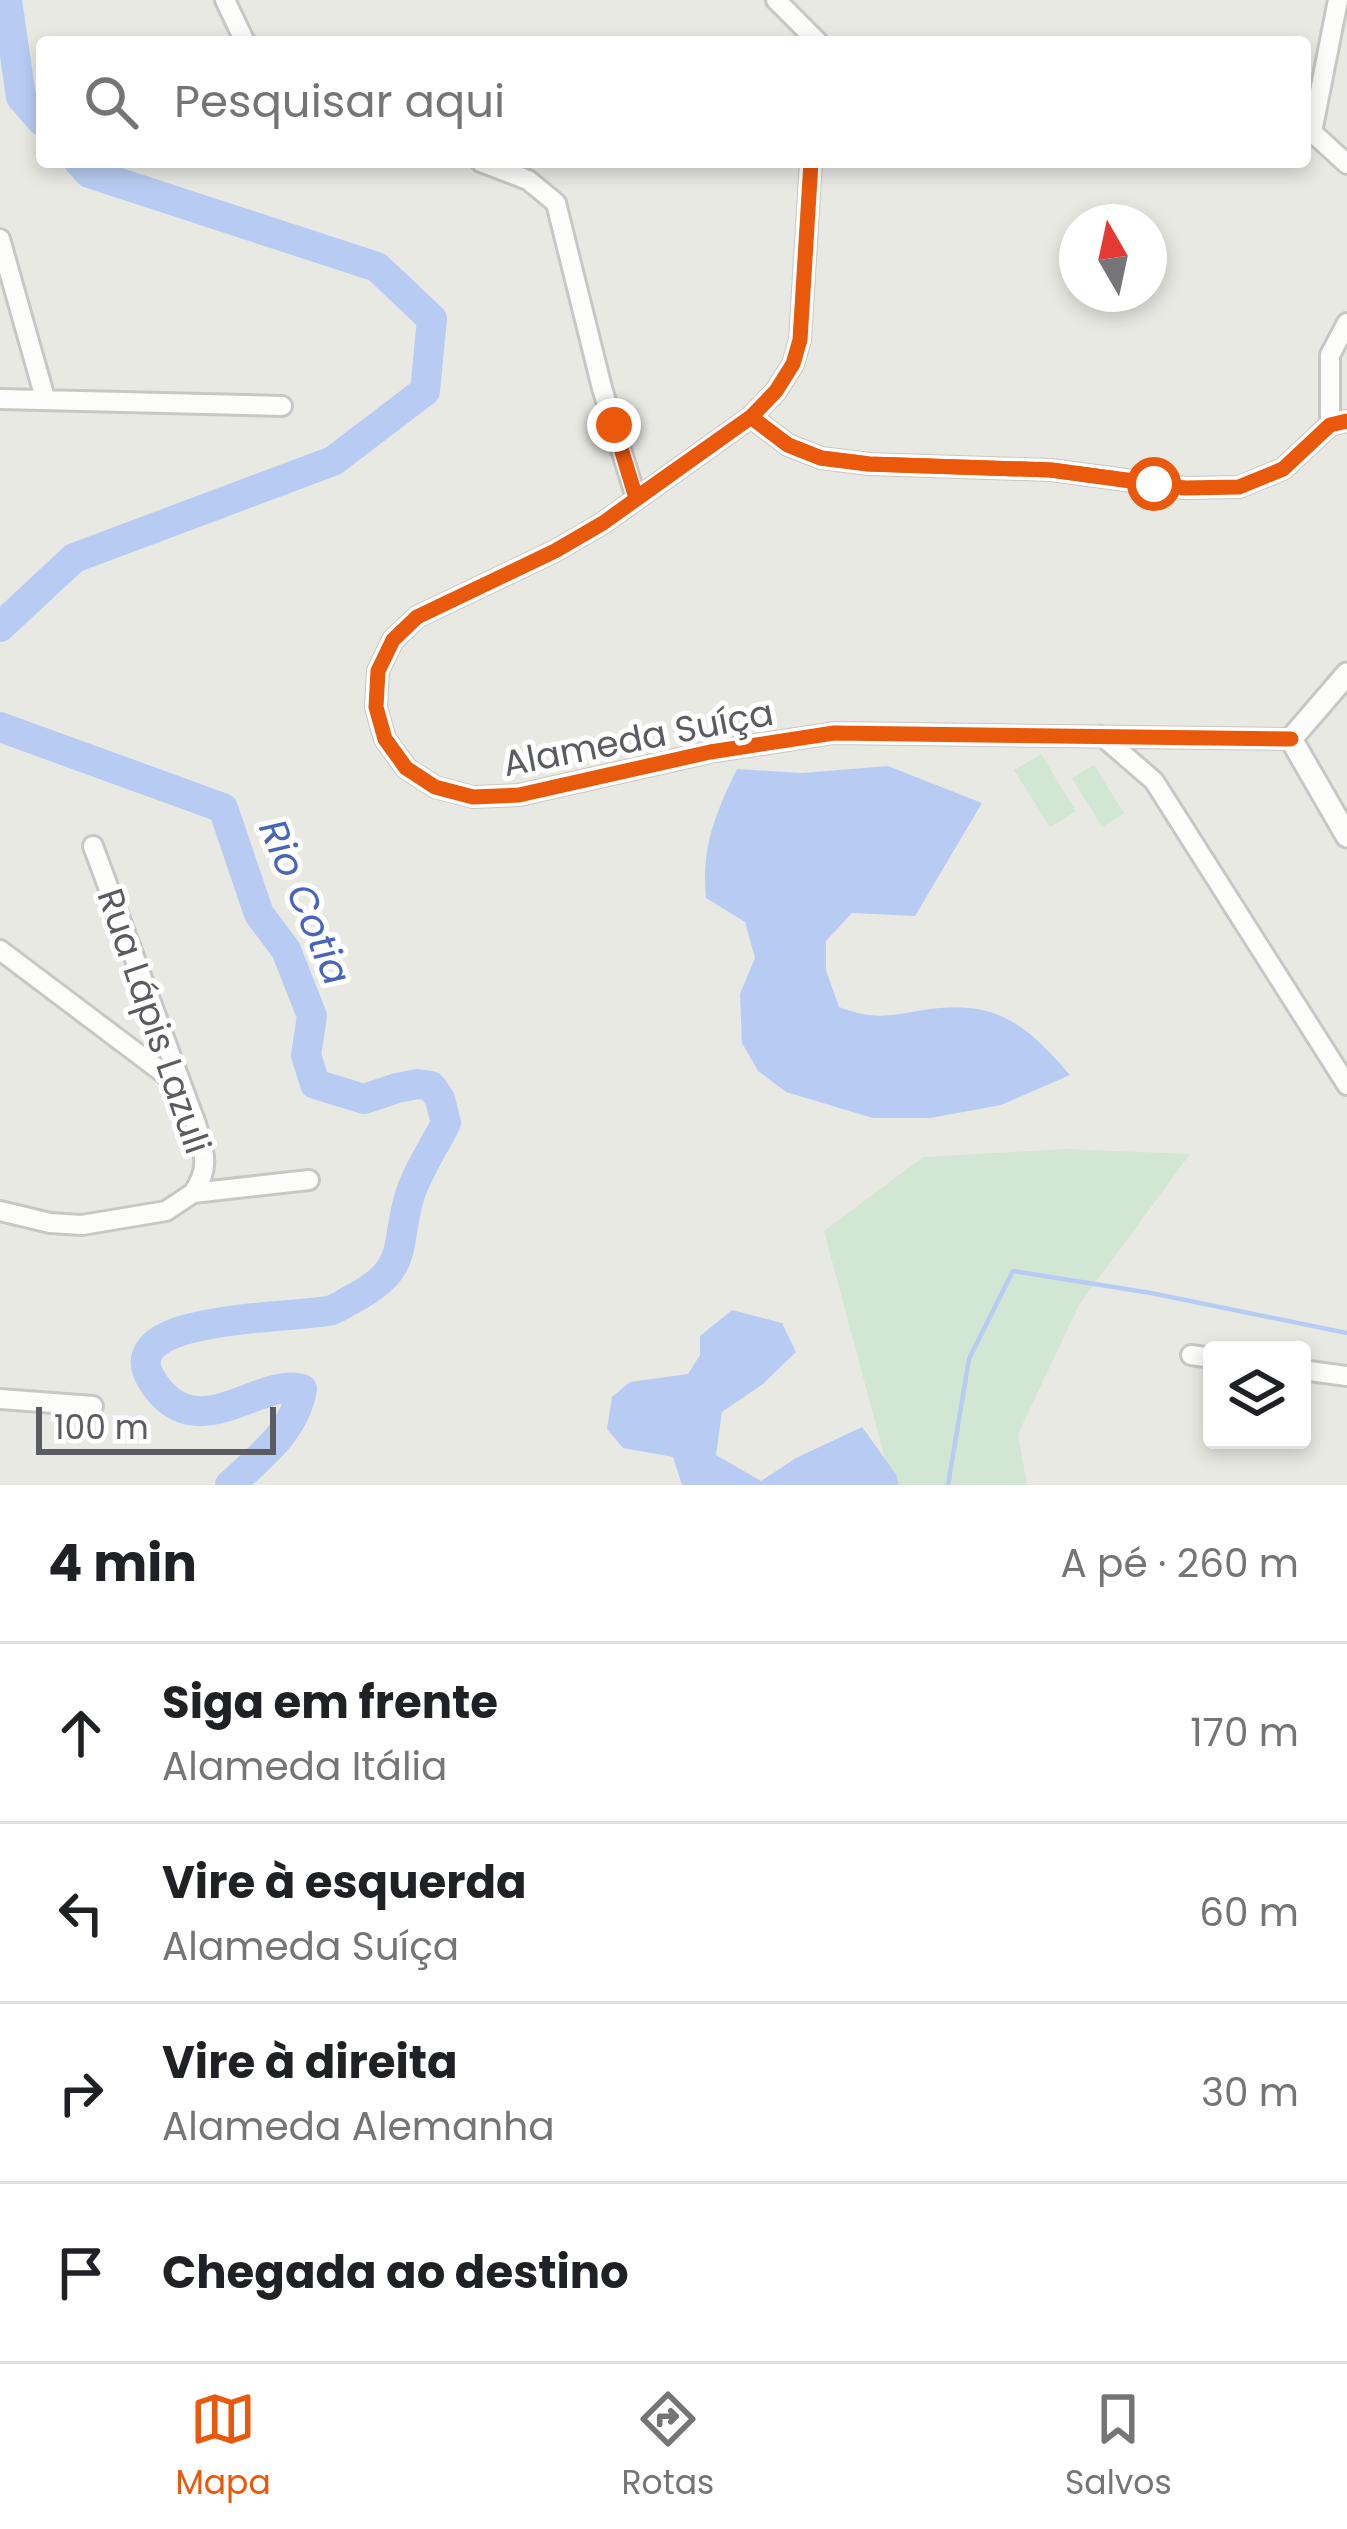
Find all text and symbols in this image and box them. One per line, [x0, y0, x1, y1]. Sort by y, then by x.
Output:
search box [36, 36, 1311, 168]
icon: search [78, 69, 144, 135]
text: Pesquisar aqui [174, 70, 505, 133]
north arrow [1059, 204, 1167, 312]
route end [587, 398, 641, 452]
route start [1127, 457, 1181, 511]
street label: Alameda Suíça [498, 687, 778, 789]
water label: Rio Cotia [245, 811, 365, 993]
street label: Rua Lápis Lazuli [85, 882, 223, 1160]
map controls [1203, 1341, 1311, 1449]
button: layers [1203, 1341, 1311, 1449]
scale bar [36, 1401, 276, 1454]
text: 100 m [54, 1404, 149, 1451]
text: 4 min [48, 1527, 197, 1599]
text: A pé · 260 m [1060, 1536, 1299, 1591]
text: Siga em frente [162, 1671, 498, 1734]
icon: ahead [48, 1700, 114, 1766]
text: 170 m [1190, 1705, 1299, 1760]
text: Alameda Itália [162, 1739, 447, 1794]
text: Vire à esquerda [162, 1851, 527, 1914]
icon: left [48, 1880, 114, 1946]
text: 60 m [1199, 1885, 1299, 1940]
text: Alameda Suíça [162, 1919, 459, 1974]
text: Vire à direita [162, 2031, 458, 2094]
icon: right [48, 2060, 114, 2126]
text: 30 m [1201, 2065, 1299, 2120]
text: Alameda Alemanha [162, 2099, 555, 2154]
icon: arrive [48, 2240, 114, 2306]
text: Chegada ao destino [162, 2241, 629, 2304]
tab: Mapa [175, 2386, 271, 2508]
tab: Rotas [621, 2386, 714, 2508]
tab: Salvos [1065, 2386, 1172, 2508]

